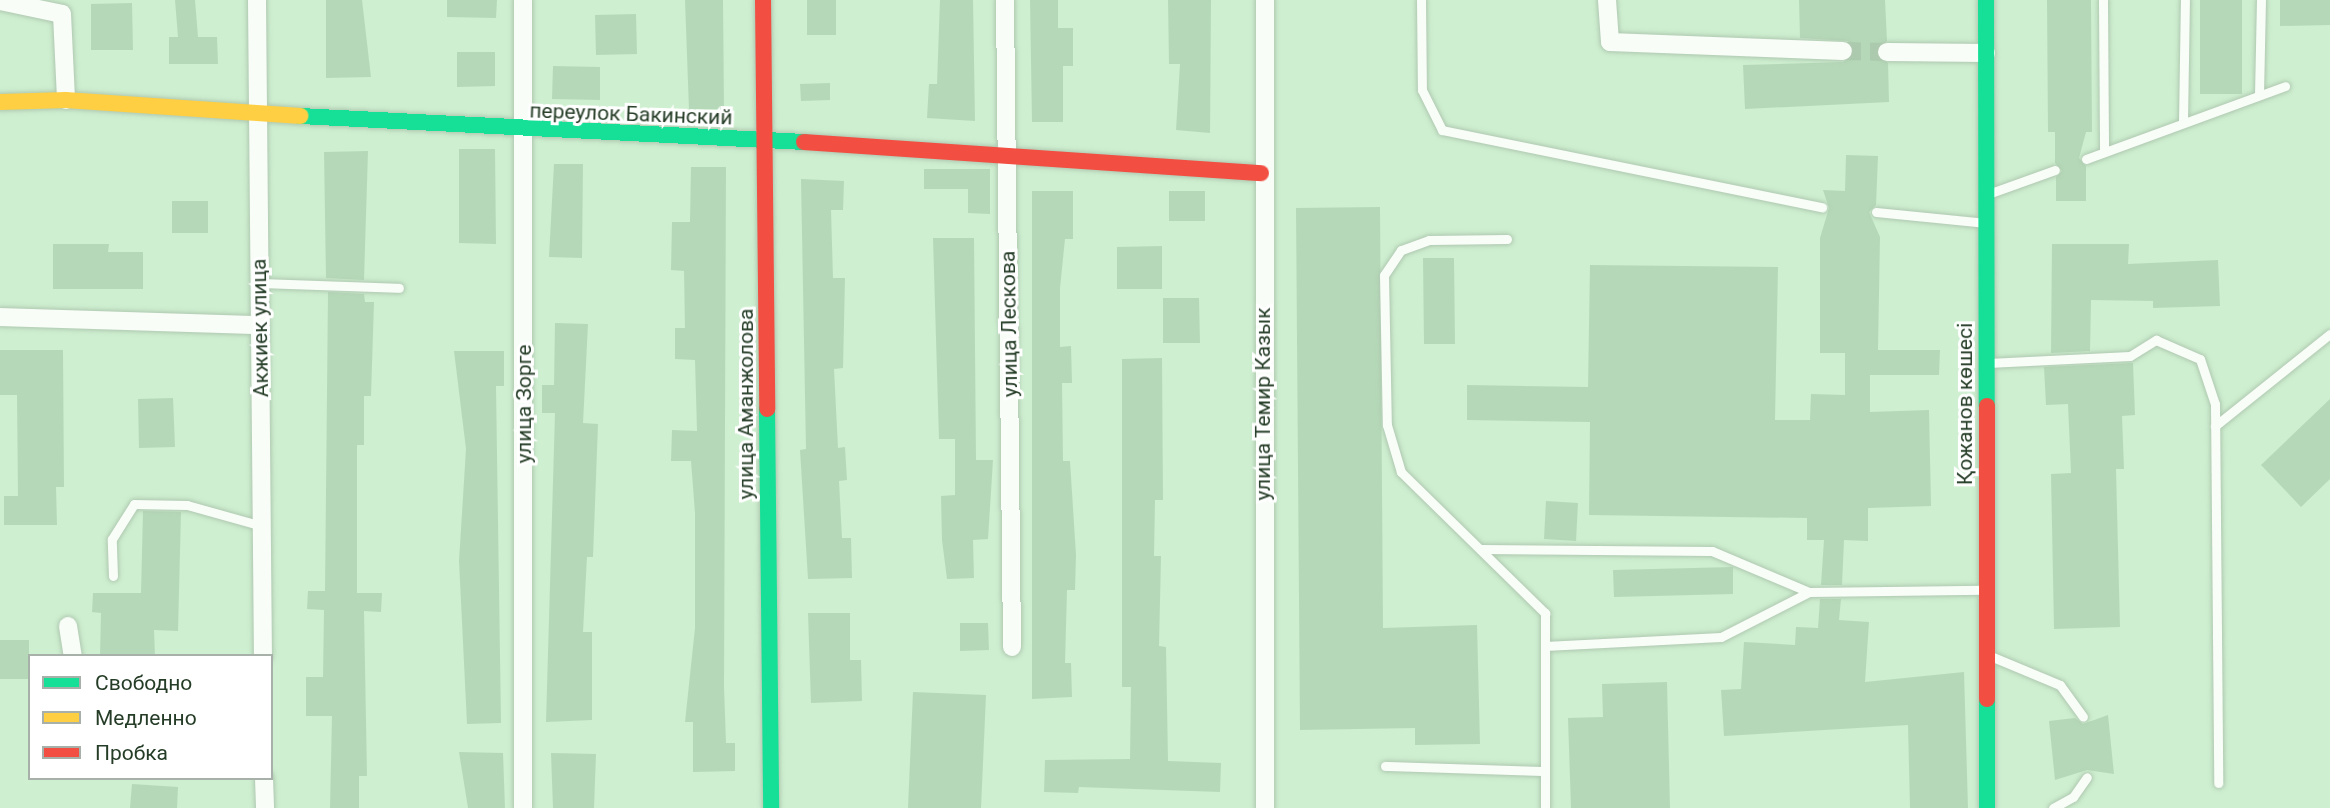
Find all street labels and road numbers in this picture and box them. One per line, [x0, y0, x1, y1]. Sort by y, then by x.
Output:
street label: переулок Бакинский [529, 98, 733, 130]
street label: улица Лескова [995, 251, 1023, 397]
street label: Акжиек улица [246, 258, 274, 398]
street label: улица Темир Казык [1250, 307, 1276, 501]
street label: улица Аманжолова [733, 309, 759, 499]
street label: Қожанов көшесі [1952, 323, 1978, 485]
street label: улица Зорге [511, 345, 537, 463]

